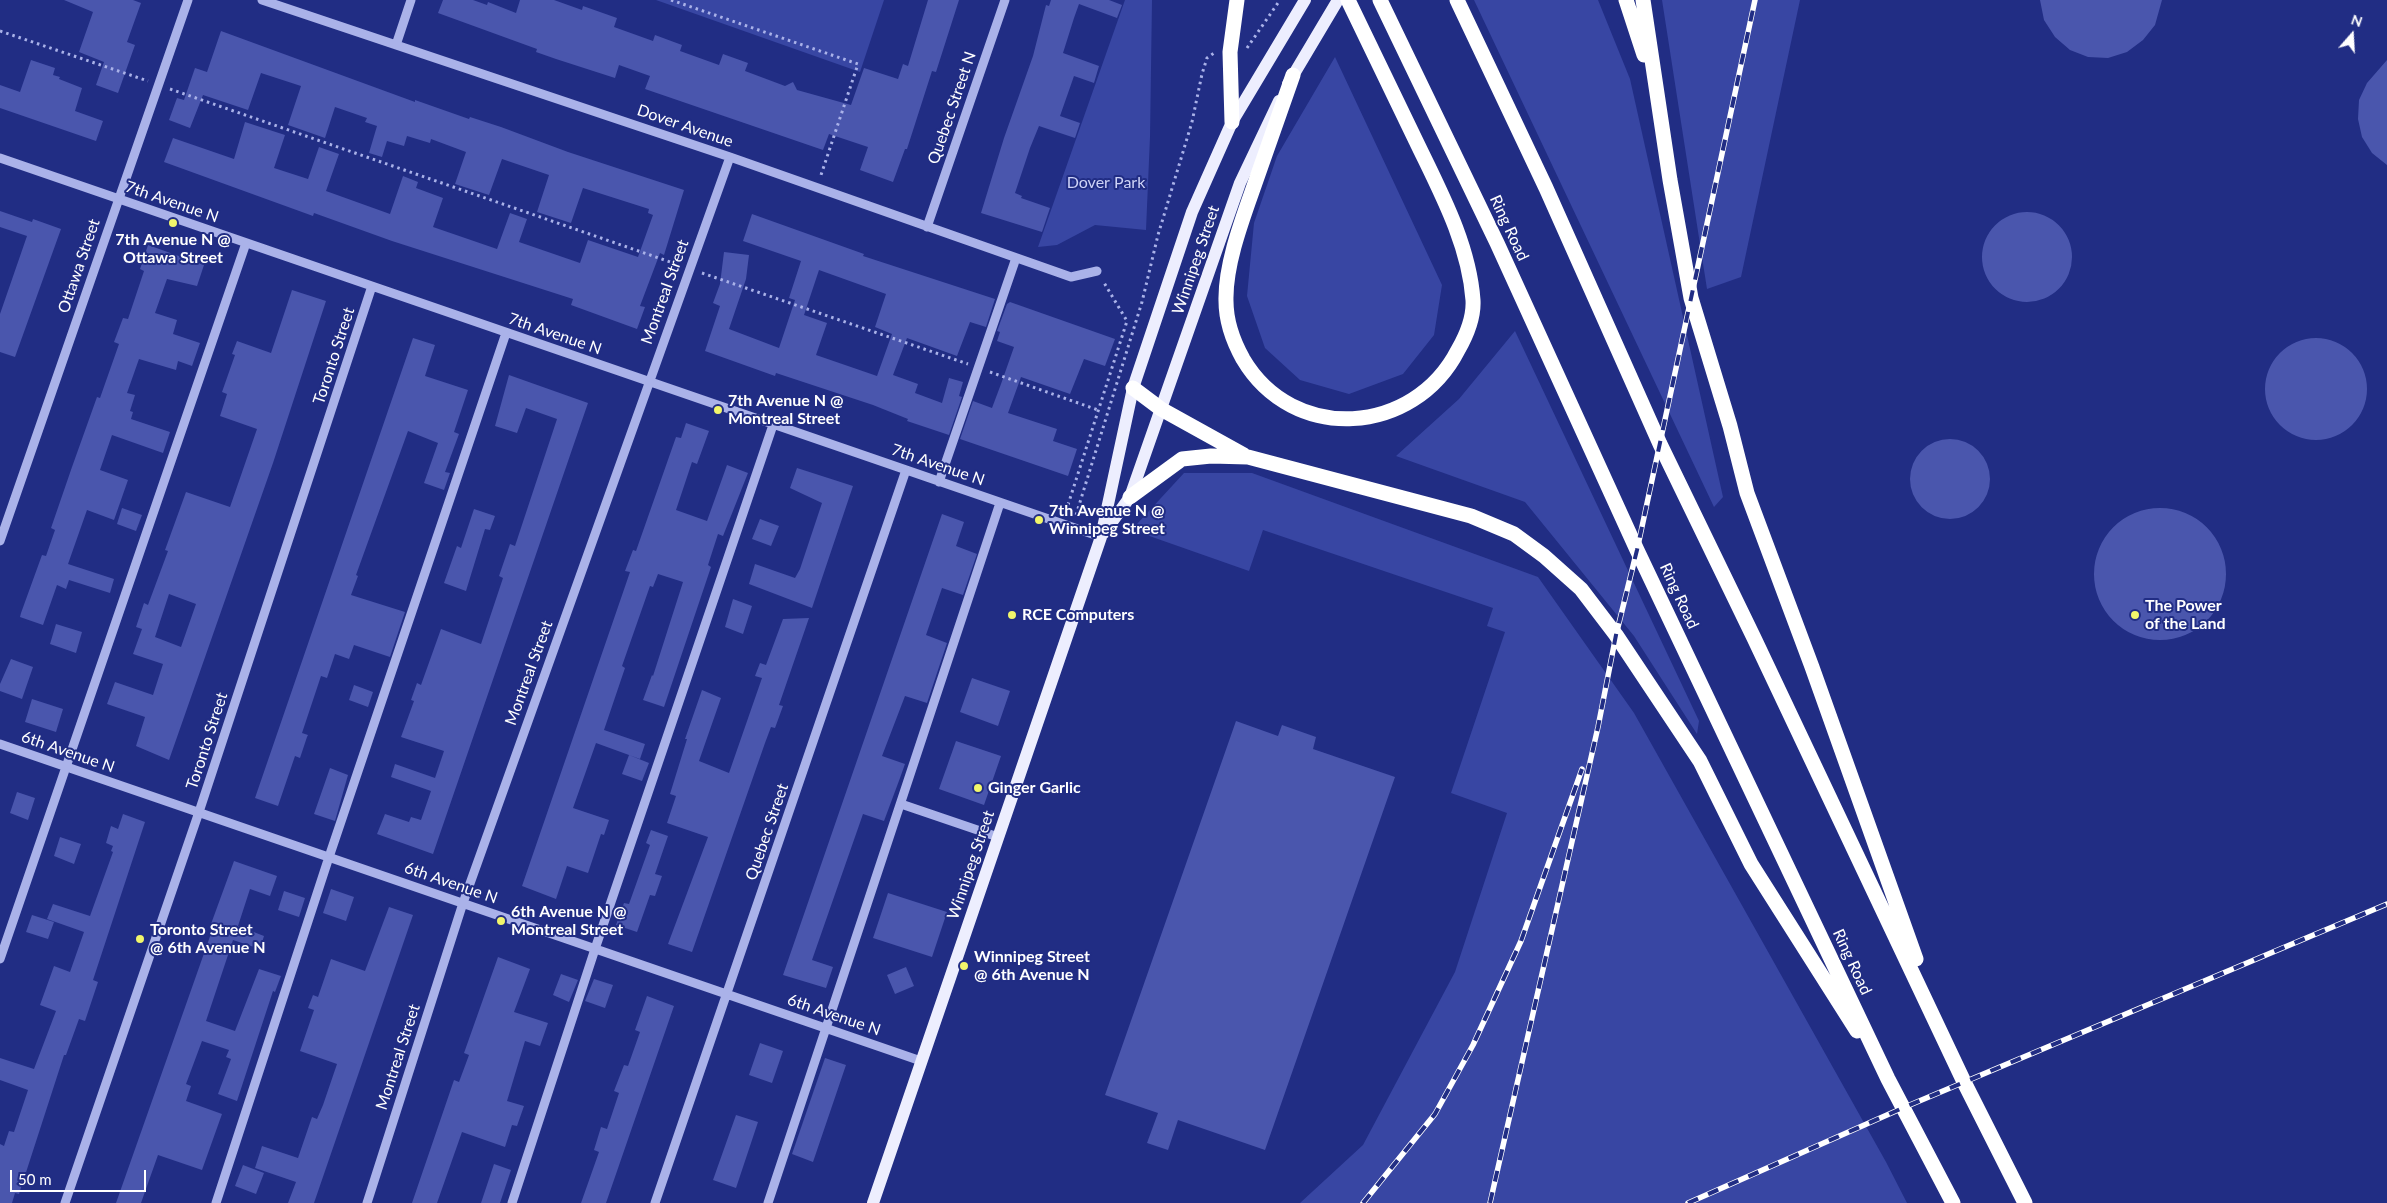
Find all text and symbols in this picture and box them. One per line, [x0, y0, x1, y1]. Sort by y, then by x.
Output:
north arrow [2327, 10, 2377, 60]
text: N [2349, 11, 2365, 30]
street label: Quebec Street N [924, 49, 980, 167]
street label: Dover Avenue [634, 101, 736, 151]
park label: Dover Park [1067, 173, 1145, 193]
street label: 7th Avenue N [123, 177, 221, 227]
street label: Ring Road [1485, 192, 1533, 264]
street label: Winnipeg Street [1168, 203, 1224, 317]
street label: Ottawa Street [54, 216, 104, 316]
marker: 7th Avenue N @ Ottawa Street [167, 217, 179, 229]
place label: 7th Avenue N @ Ottawa Street [115, 230, 231, 268]
street label: Montreal Street [637, 237, 693, 347]
street label: Toronto Street [309, 305, 359, 407]
street label: 7th Avenue N [506, 309, 604, 359]
place label: 7th Avenue N @ Montreal Street [728, 391, 844, 429]
marker: 7th Avenue N @ Montreal Street [712, 404, 724, 416]
street label: 7th Avenue N [889, 440, 987, 490]
place label: 7th Avenue N @ Winnipeg Street [1049, 501, 1165, 539]
marker: 7th Avenue N @ Winnipeg Street [1033, 514, 1045, 526]
street label: Ring Road [1655, 560, 1703, 632]
place label: The Power of the Land [2145, 596, 2226, 634]
place label: RCE Computers [1022, 605, 1134, 625]
marker: RCE Computers [1006, 609, 1018, 621]
marker: The Power of the Land [2129, 609, 2141, 621]
street label: Montreal Street [501, 618, 557, 728]
street label: Toronto Street [182, 690, 232, 792]
street label: 6th Avenue N [19, 727, 117, 777]
place label: Ginger Garlic [988, 778, 1081, 798]
street label: Quebec Street [741, 781, 793, 883]
marker: Ginger Garlic [972, 782, 984, 794]
street label: Winnipeg Street [943, 808, 999, 922]
street label: 6th Avenue N [402, 858, 500, 908]
place label: 6th Avenue N @ Montreal Street [511, 902, 627, 940]
marker: 6th Avenue N @ Montreal Street [495, 915, 507, 927]
place label: Toronto Street @ 6th Avenue N [150, 920, 266, 958]
street label: Ring Road [1828, 926, 1876, 998]
marker: Toronto Street @ 6th Avenue N [134, 933, 146, 945]
place label: Winnipeg Street @ 6th Avenue N [974, 947, 1090, 985]
marker: Winnipeg Street @ 6th Avenue N [958, 960, 970, 972]
street label: 6th Avenue N [785, 990, 883, 1040]
street label: Montreal Street [372, 1002, 424, 1112]
scale bar [12, 1160, 149, 1192]
text: 50 m [18, 1170, 52, 1188]

